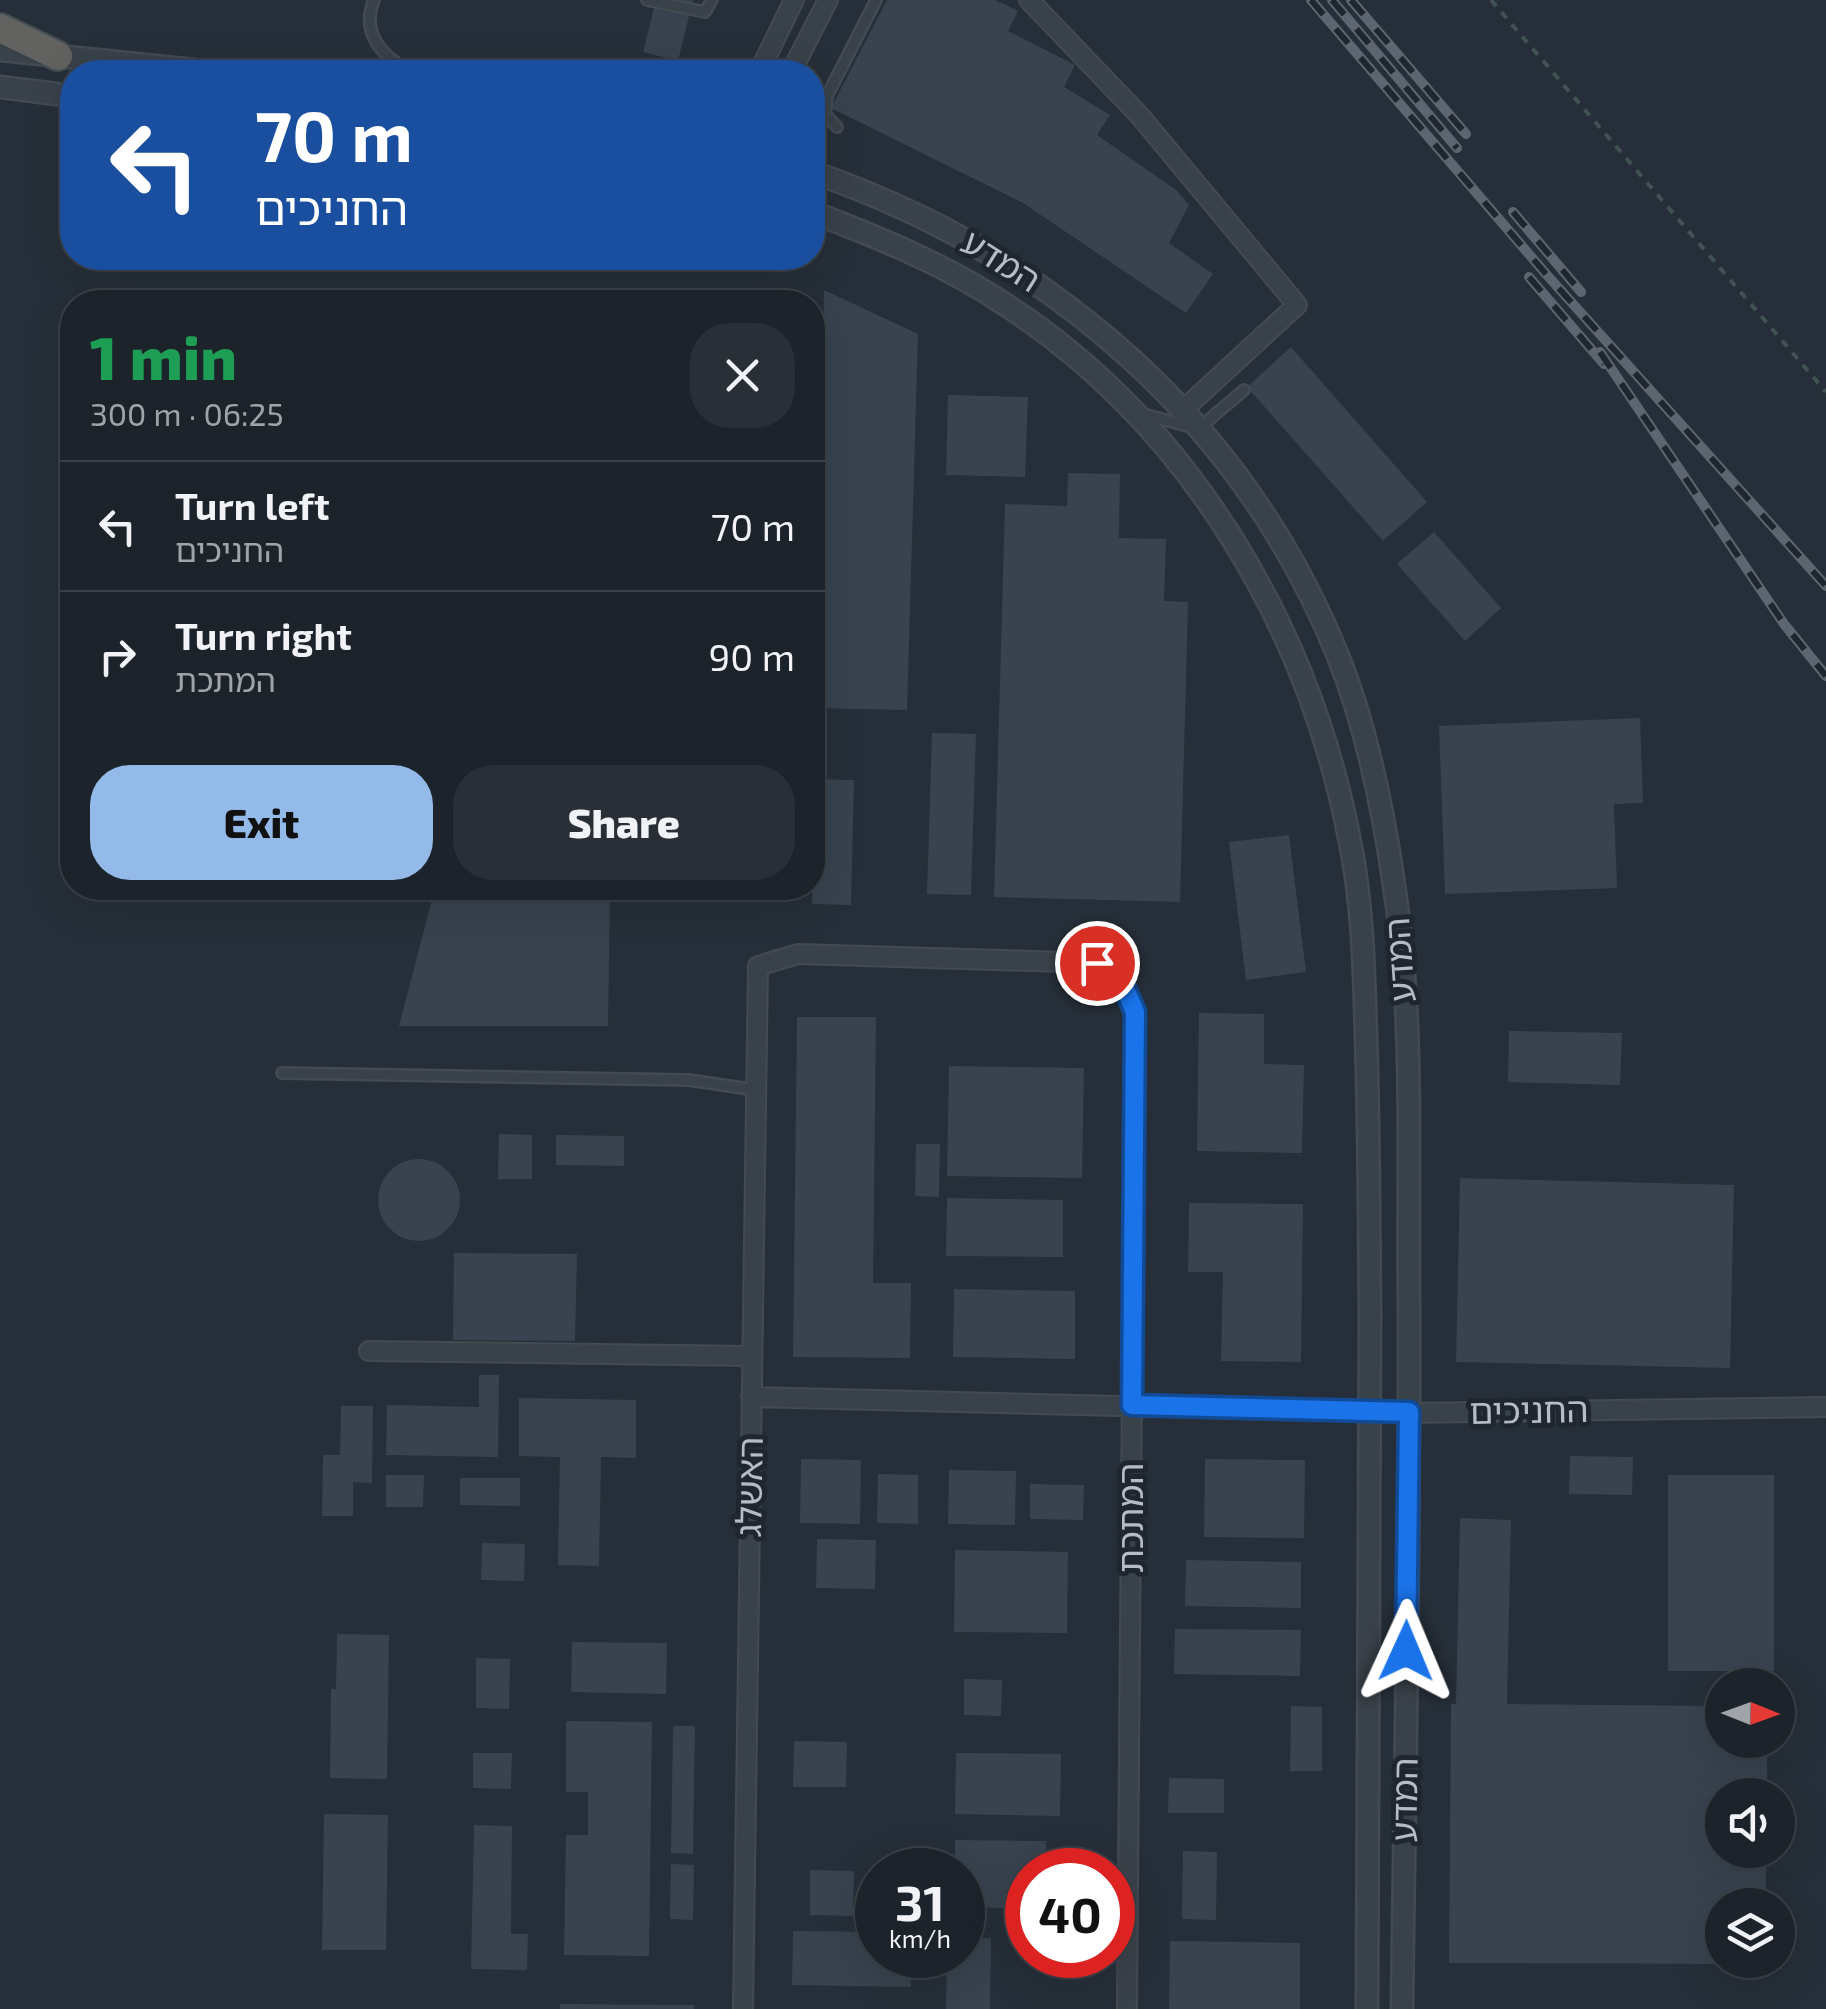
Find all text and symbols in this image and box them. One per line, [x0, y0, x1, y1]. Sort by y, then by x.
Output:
text: 70 m [255, 92, 413, 176]
icon: left [90, 100, 220, 230]
text: החניכים [255, 180, 408, 234]
street label: המדע [955, 219, 1049, 300]
text: 1 min [90, 320, 237, 392]
button: close [690, 323, 795, 428]
text: 300 m · 06:25 [90, 394, 284, 432]
text: Turn left [175, 482, 330, 528]
icon: left [90, 499, 145, 554]
text: 70 m [711, 503, 795, 549]
text: החניכים [175, 530, 284, 568]
text: Turn right [175, 612, 352, 658]
icon: right [90, 629, 145, 684]
text: 90 m [709, 633, 795, 679]
text: המתכת [175, 660, 276, 698]
button: Exit [90, 765, 433, 880]
button: Share [453, 765, 795, 880]
street label: המדע [1374, 916, 1422, 1004]
pin [1055, 921, 1140, 1006]
icon: arrive [1070, 936, 1125, 991]
street label: החניכים [1469, 1387, 1589, 1431]
street label: האשלג [726, 1437, 770, 1537]
street label: המתכת [1108, 1463, 1150, 1573]
position arrow [1354, 1599, 1458, 1703]
north arrow [1705, 1668, 1795, 1758]
map controls [1705, 1668, 1795, 1978]
street label: המדע [1381, 1757, 1425, 1843]
button: sound [1705, 1778, 1795, 1868]
speed limit sign: 40 [1005, 1848, 1135, 1978]
text: 31 [895, 1871, 945, 1931]
button: layers [1705, 1888, 1795, 1978]
text: km/h [889, 1923, 951, 1953]

